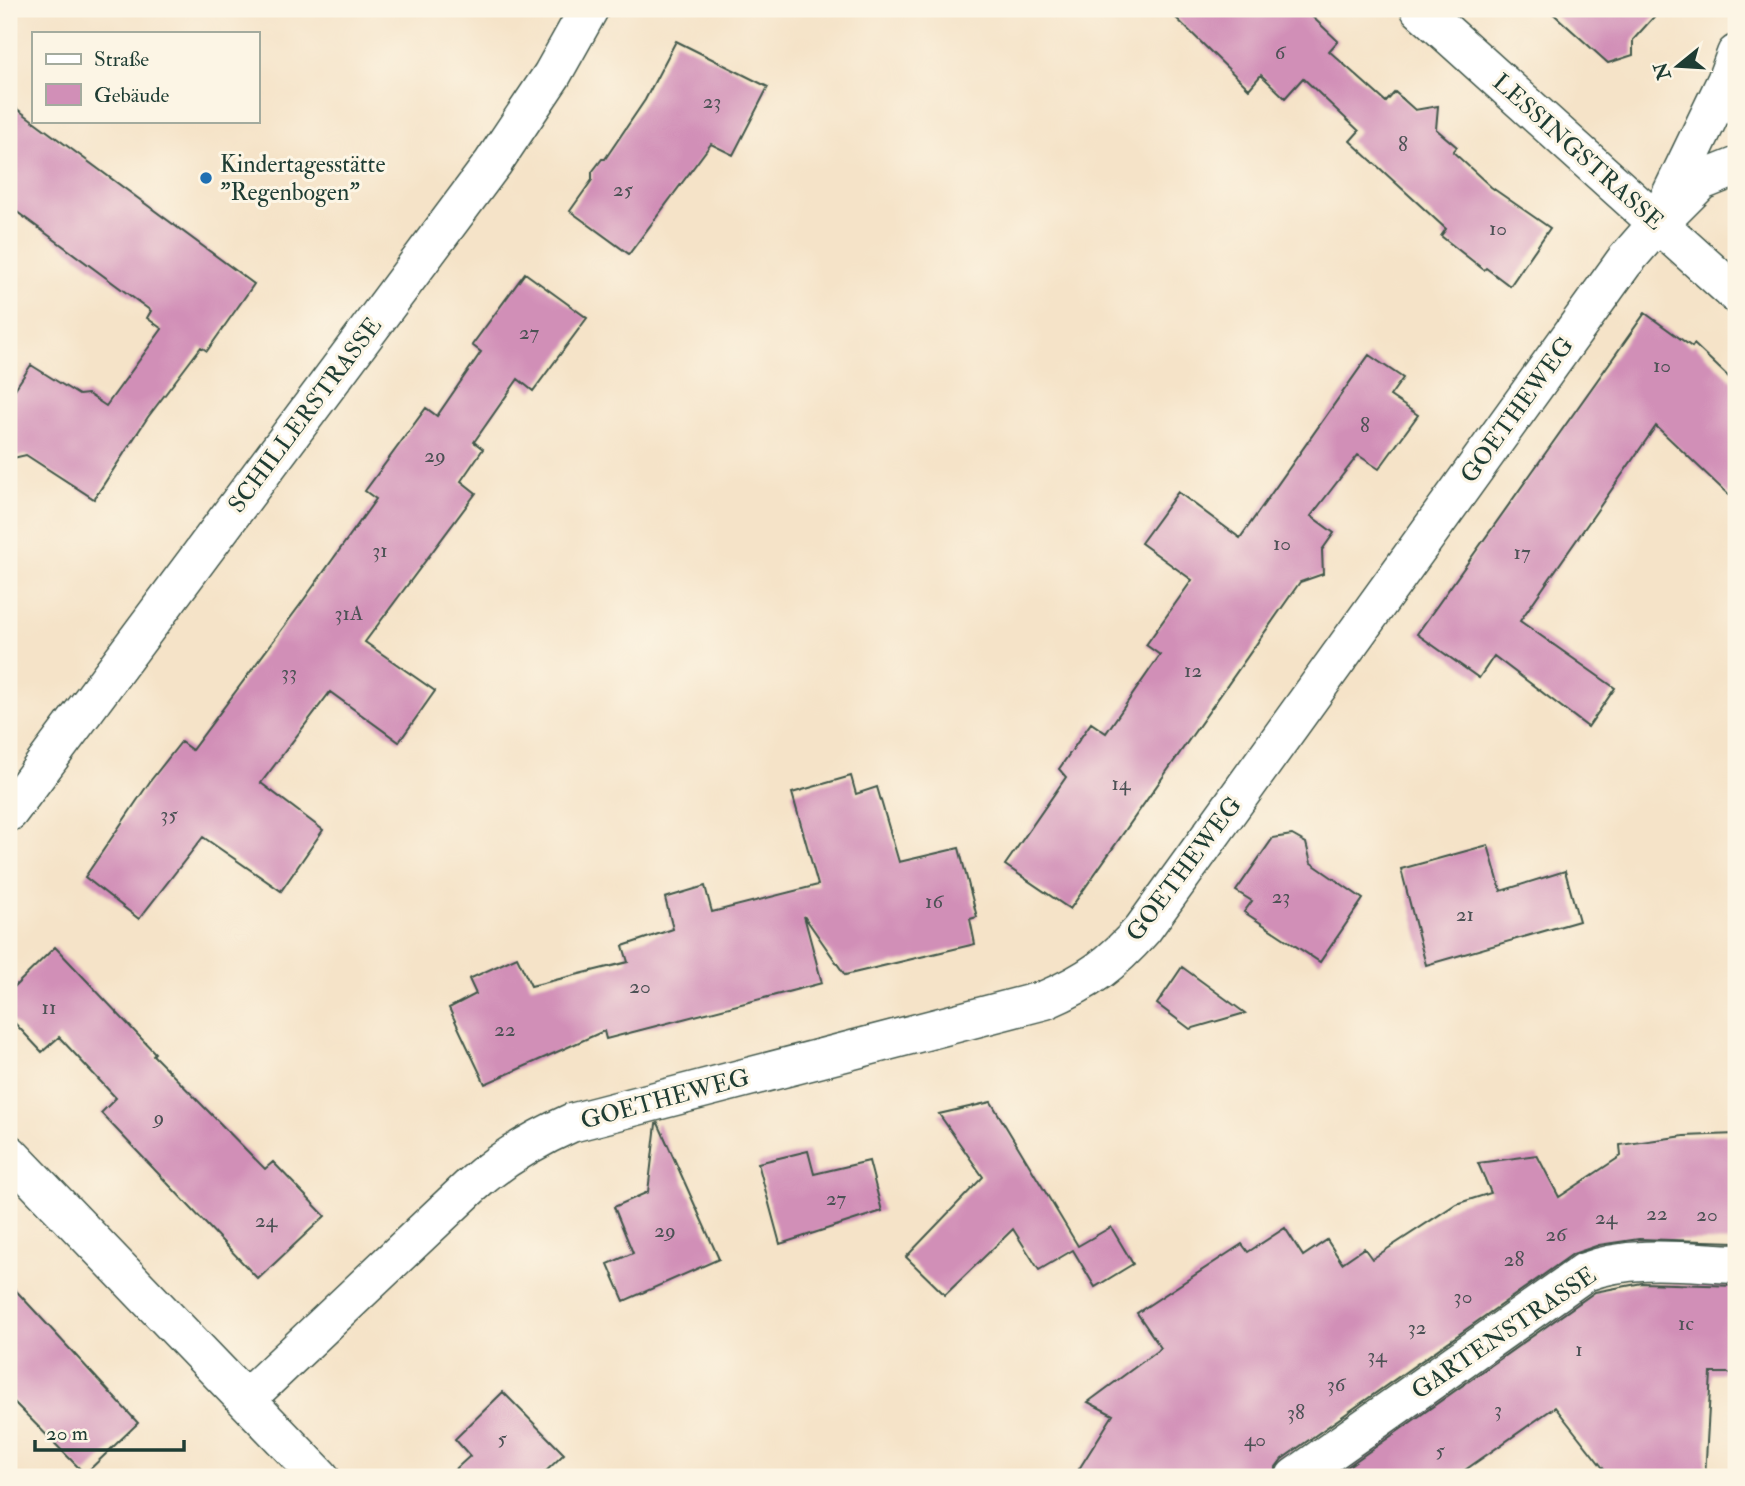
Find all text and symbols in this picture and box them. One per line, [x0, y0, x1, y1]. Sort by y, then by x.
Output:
legend [32, 32, 259, 122]
north arrow [1644, 32, 1714, 102]
house number: 6 [1275, 39, 1287, 66]
text: Straße [94, 46, 149, 73]
street label: LESSINGSTRASSE [1487, 68, 1669, 236]
text: Gebäude [94, 82, 170, 109]
house number: 23 [703, 88, 721, 115]
house number: 8 [1398, 131, 1408, 158]
place label: Kindertagesstätte "Regenbogen" [220, 149, 385, 208]
marker: Kindertagesstätte "Regenbogen" [198, 170, 214, 186]
house number: 25 [613, 176, 634, 203]
house number: 10 [1489, 215, 1507, 242]
street label: SCHILLERSTRASSE [221, 311, 389, 519]
house number: 27 [519, 319, 539, 346]
street label: GOETHEWEG [1454, 331, 1580, 489]
house number: 10 [1653, 352, 1671, 379]
house number: 8 [1360, 412, 1370, 439]
house number: 29 [424, 442, 446, 469]
house number: 10 [1273, 530, 1291, 557]
house number: 31 [372, 537, 388, 564]
house number: 17 [1513, 539, 1531, 566]
house number: 31A [335, 600, 363, 627]
house number: 12 [1184, 657, 1202, 684]
house number: 33 [281, 659, 297, 686]
house number: 14 [1112, 770, 1132, 797]
street label: GOETHEWEG [1119, 790, 1249, 948]
house number: 35 [160, 801, 178, 828]
house number: 23 [1272, 883, 1290, 910]
house number: 16 [925, 888, 944, 915]
house number: 21 [1456, 901, 1474, 928]
house number: 20 [629, 973, 651, 1000]
house number: 11 [42, 994, 57, 1021]
house number: 22 [494, 1016, 516, 1043]
street label: GOETHEWEG [577, 1062, 753, 1136]
house number: 9 [152, 1104, 164, 1131]
house number: 27 [826, 1185, 846, 1212]
house number: 22 [1646, 1200, 1668, 1227]
house number: 20 [1696, 1201, 1718, 1228]
house number: 24 [1595, 1204, 1619, 1231]
house number: 24 [255, 1207, 279, 1234]
house number: 29 [654, 1217, 676, 1244]
house number: 26 [1545, 1221, 1568, 1248]
house number: 28 [1504, 1246, 1524, 1273]
street label: GARTENSTRASSE [1406, 1260, 1602, 1406]
house number: 30 [1454, 1283, 1472, 1310]
house number: 1c [1678, 1310, 1695, 1337]
house number: 32 [1408, 1314, 1426, 1341]
house number: 1 [1575, 1336, 1583, 1363]
house number: 34 [1367, 1342, 1388, 1369]
house number: 36 [1327, 1371, 1347, 1398]
house number: 3 [1494, 1396, 1502, 1423]
house number: 38 [1287, 1399, 1305, 1426]
scale bar [35, 1409, 184, 1453]
text: 20 m [46, 1420, 88, 1447]
house number: 5 [497, 1425, 507, 1452]
house number: 40 [1244, 1426, 1266, 1453]
house number: 5 [1435, 1437, 1445, 1464]

